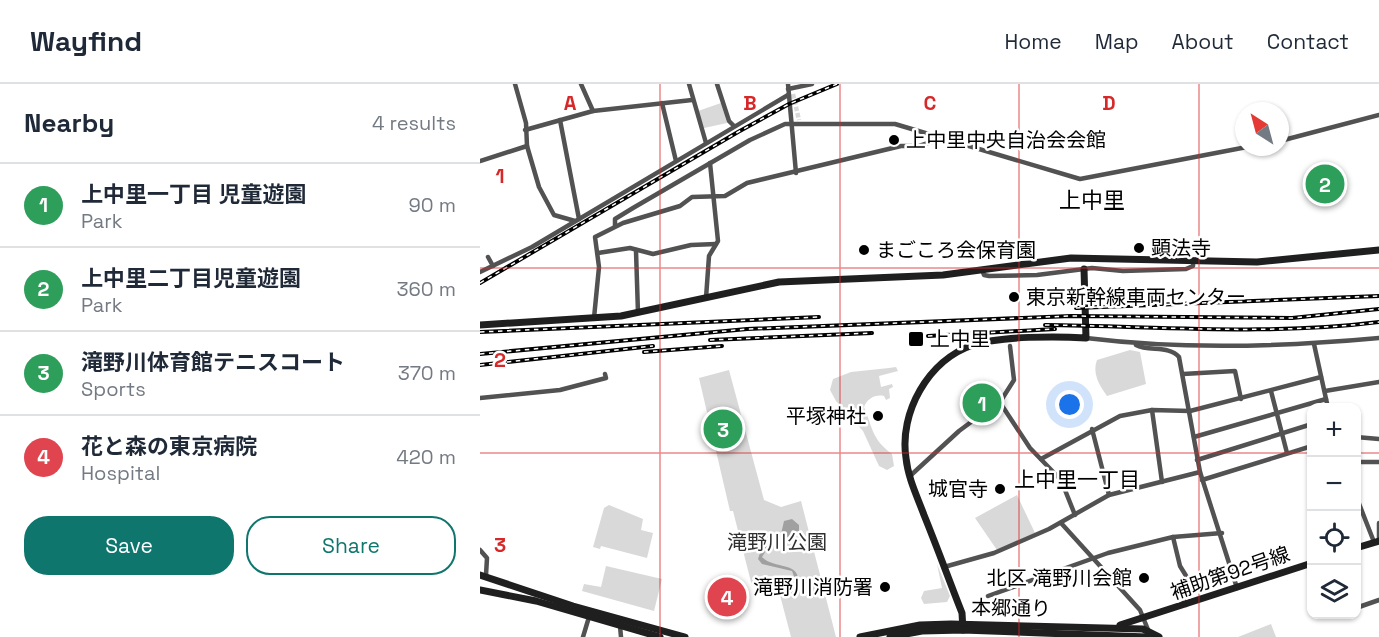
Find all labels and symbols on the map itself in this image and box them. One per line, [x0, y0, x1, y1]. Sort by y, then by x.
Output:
text: A [564, 90, 577, 116]
text: B [743, 90, 757, 116]
text: C [924, 90, 937, 116]
text: D [1102, 90, 1116, 116]
north arrow [1235, 102, 1289, 156]
place label: 上中里中央自治会会館 [906, 127, 1106, 153]
marker: 上中里中央自治会会館 [887, 133, 901, 147]
pin: 2 [1306, 162, 1344, 206]
text: 1 [495, 163, 505, 189]
district label: 上中里 [1059, 186, 1125, 214]
place label: 顕法寺 [1151, 235, 1211, 261]
place label: まごころ会保育園 [876, 237, 1036, 263]
marker: 顕法寺 [1132, 241, 1146, 255]
marker: まごころ会保育園 [857, 243, 871, 257]
place label: 東京新幹線車両センター [1026, 284, 1246, 310]
marker: 東京新幹線車両センター [1007, 290, 1021, 304]
place label: 上中里 [930, 326, 990, 352]
marker: 上中里 [907, 330, 925, 348]
text: 2 [494, 347, 506, 373]
pin: 1 [962, 380, 1002, 426]
your location [1055, 390, 1084, 419]
place label: 平塚神社 [786, 403, 866, 429]
pin: 3 [704, 406, 742, 452]
marker: 平塚神社 [871, 409, 885, 423]
district label: 上中里一丁目 [1014, 466, 1140, 493]
place label: 城官寺 [928, 476, 988, 502]
marker: 城官寺 [993, 482, 1007, 496]
park label: 滝野川公園 [727, 529, 827, 555]
text: 3 [494, 532, 506, 558]
street label: 補助第92号線 [1167, 540, 1293, 606]
place label: 北区 滝野川会館 [987, 565, 1132, 591]
marker: 北区 滝野川会館 [1137, 571, 1151, 585]
pin: 4 [708, 574, 746, 620]
place label: 滝野川消防署 [753, 574, 873, 600]
marker: 滝野川消防署 [878, 580, 892, 594]
street label: 本郷通り [971, 594, 1051, 622]

